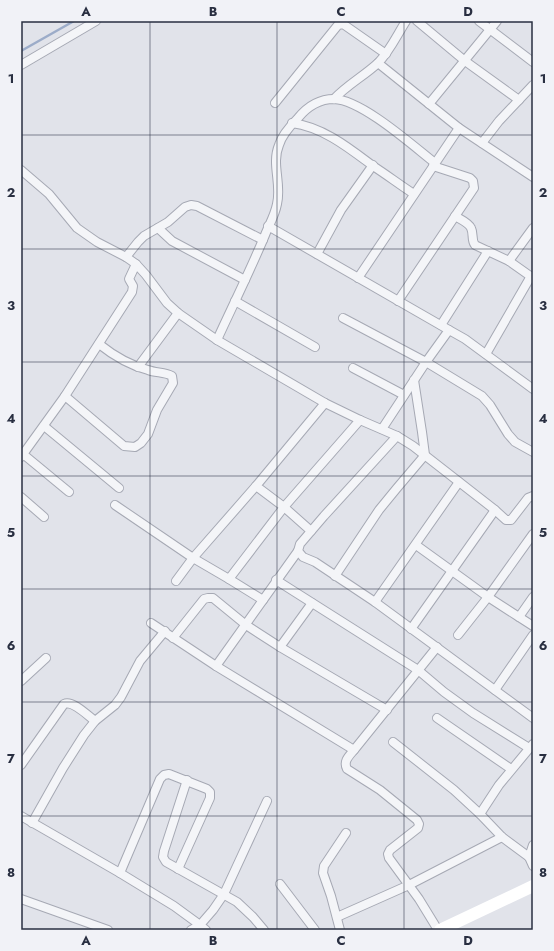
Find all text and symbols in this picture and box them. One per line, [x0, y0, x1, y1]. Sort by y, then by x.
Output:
text: A [80, 2, 91, 21]
text: B [209, 2, 218, 21]
text: C [336, 2, 346, 21]
text: D [463, 2, 473, 21]
text: 1 [8, 69, 14, 88]
text: 1 [540, 69, 546, 88]
text: 2 [7, 183, 15, 202]
text: 2 [539, 183, 547, 202]
text: 3 [7, 296, 15, 315]
text: 3 [539, 296, 547, 315]
text: 4 [6, 409, 16, 428]
text: 4 [538, 409, 548, 428]
text: 5 [7, 523, 15, 542]
text: 5 [539, 523, 547, 542]
text: 6 [7, 636, 16, 655]
text: 6 [539, 636, 548, 655]
text: 7 [7, 749, 15, 768]
text: 7 [539, 749, 547, 768]
text: 8 [7, 863, 15, 882]
text: 8 [539, 863, 547, 882]
text: A [80, 931, 91, 950]
text: B [209, 931, 218, 950]
text: C [336, 931, 346, 950]
text: D [463, 931, 473, 950]

